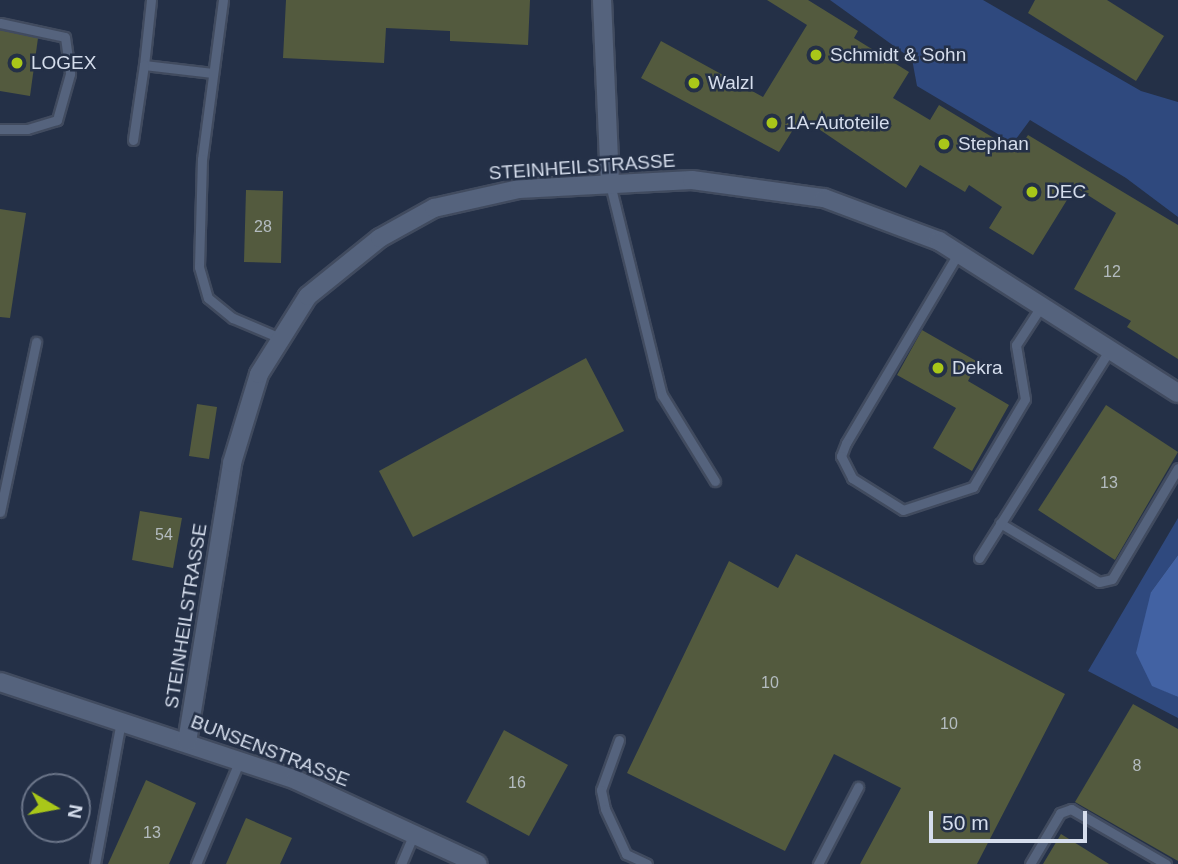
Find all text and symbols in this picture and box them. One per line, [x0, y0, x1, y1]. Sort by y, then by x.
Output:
place label: Schmidt & Sohn [830, 44, 966, 66]
marker: Schmidt & Sohn [808, 47, 824, 63]
place label: LOGEX [31, 52, 96, 74]
marker: LOGEX [9, 55, 25, 71]
place label: Walzl [708, 72, 754, 94]
marker: Walzl [686, 75, 702, 91]
place label: 1A-Autoteile [786, 112, 890, 134]
marker: 1A-Autoteile [764, 115, 780, 131]
place label: Stephan [958, 133, 1029, 155]
marker: Stephan [936, 136, 952, 152]
street label: STEINHEILSTRASSE [488, 149, 676, 185]
place label: DEC [1046, 181, 1086, 203]
marker: DEC [1024, 184, 1040, 200]
house number: 28 [254, 217, 272, 237]
house number: 12 [1103, 262, 1121, 282]
place label: Dekra [952, 357, 1003, 379]
marker: Dekra [930, 360, 946, 376]
house number: 13 [1100, 473, 1118, 493]
street label: STEINHEILSTRASSE [160, 522, 212, 710]
house number: 54 [155, 525, 173, 545]
house number: 10 [761, 673, 779, 693]
street label: BUNSENSTRASSE [188, 710, 352, 792]
house number: 10 [940, 714, 958, 734]
house number: 8 [1133, 756, 1141, 776]
north arrow [21, 773, 91, 843]
house number: 16 [508, 773, 526, 793]
scale bar [933, 798, 1090, 842]
text: N [64, 803, 87, 820]
text: 50 m [942, 811, 989, 834]
house number: 13 [143, 823, 161, 843]

